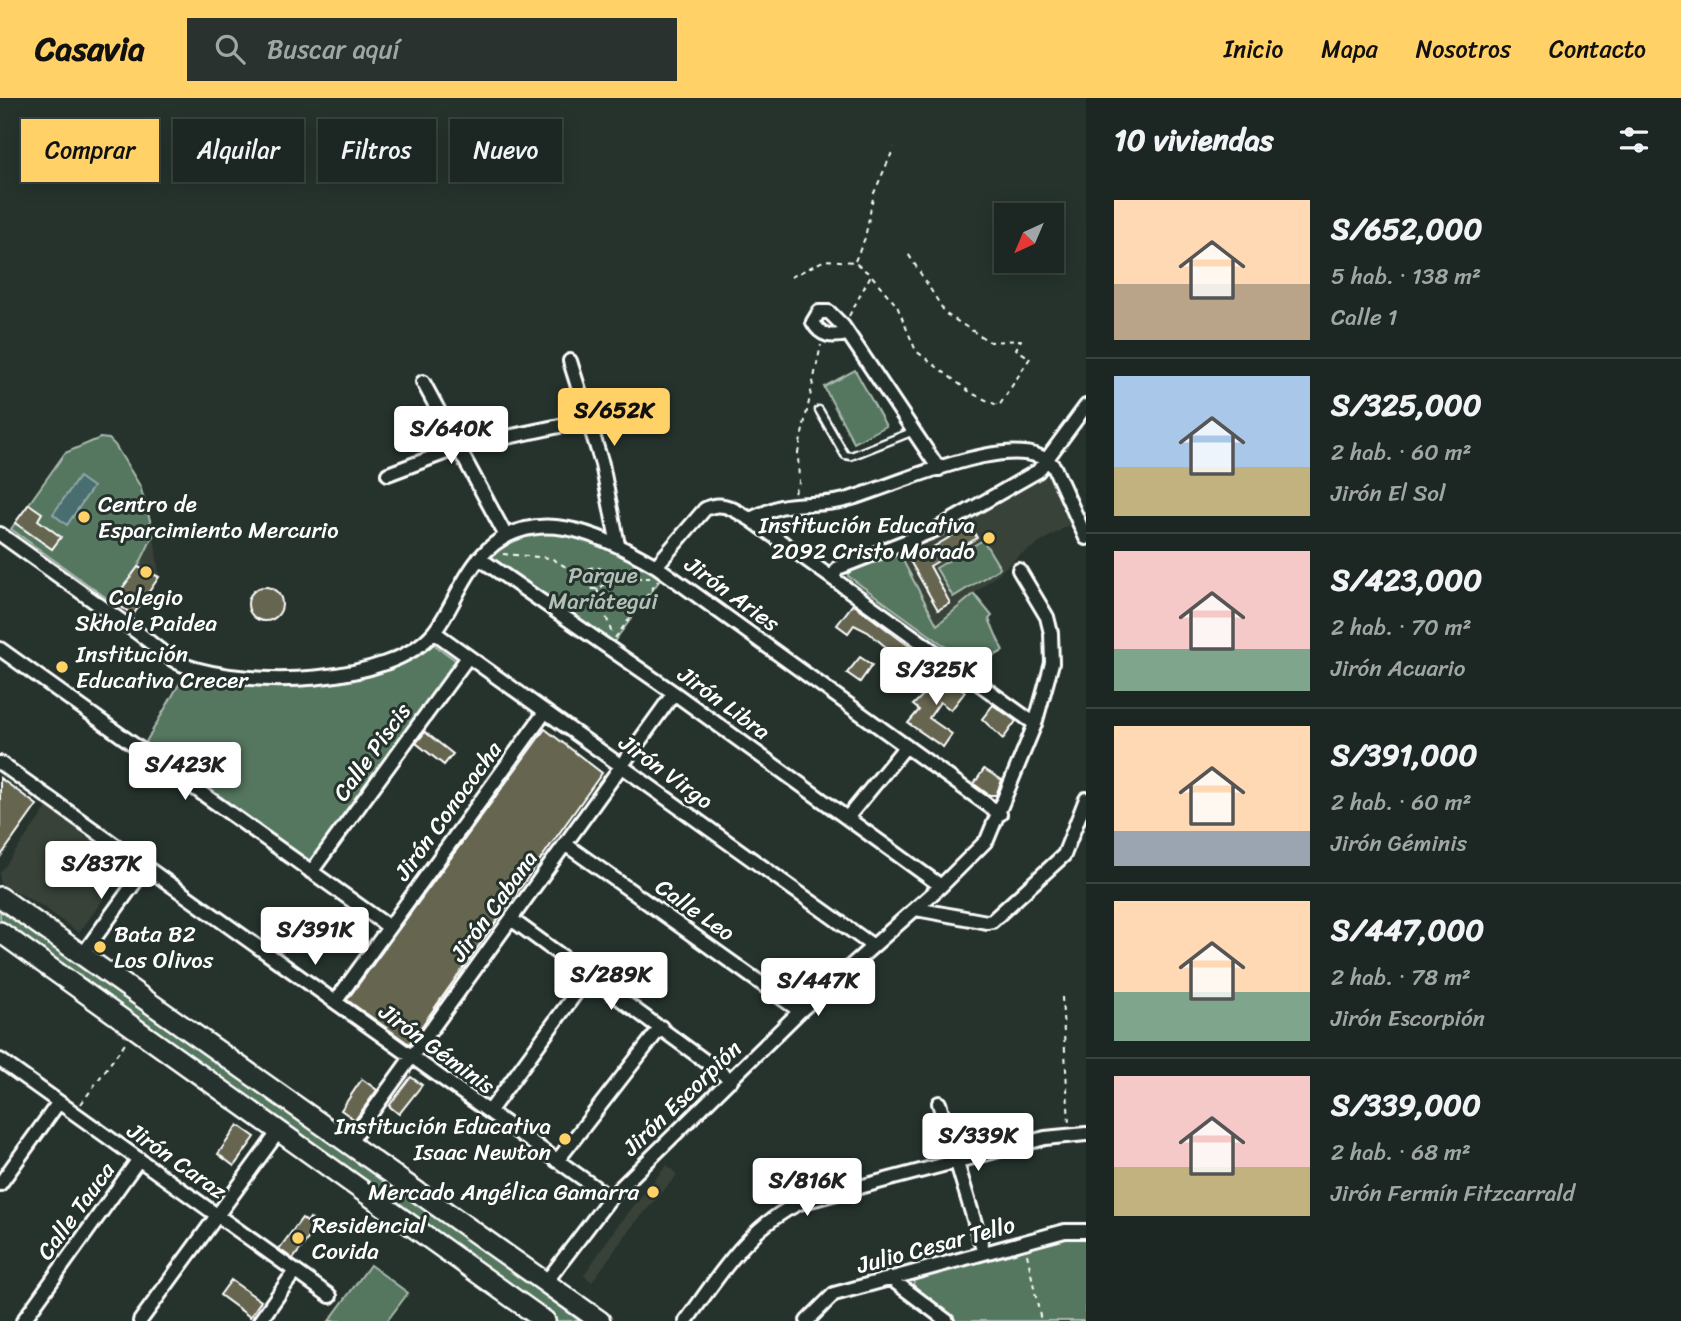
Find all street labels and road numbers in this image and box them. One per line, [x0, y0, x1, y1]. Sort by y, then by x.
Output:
street label: Jirón Aries [675, 545, 789, 643]
street label: Jirón Libra [668, 654, 780, 751]
street label: Calle Piscis [322, 693, 422, 810]
street label: Jirón Virgo [609, 723, 722, 821]
street label: Jirón Conococha [382, 732, 513, 891]
street label: Jirón Cabana [439, 841, 549, 972]
street label: Calle Leo [646, 867, 744, 953]
street label: Jirón Géminis [369, 992, 504, 1106]
street label: Jirón Escorpión [612, 1030, 752, 1167]
street label: Jirón Caraz [118, 1111, 236, 1211]
street label: Calle Tauca [26, 1153, 126, 1269]
street label: Julio Cesar Tello [851, 1204, 1020, 1286]

